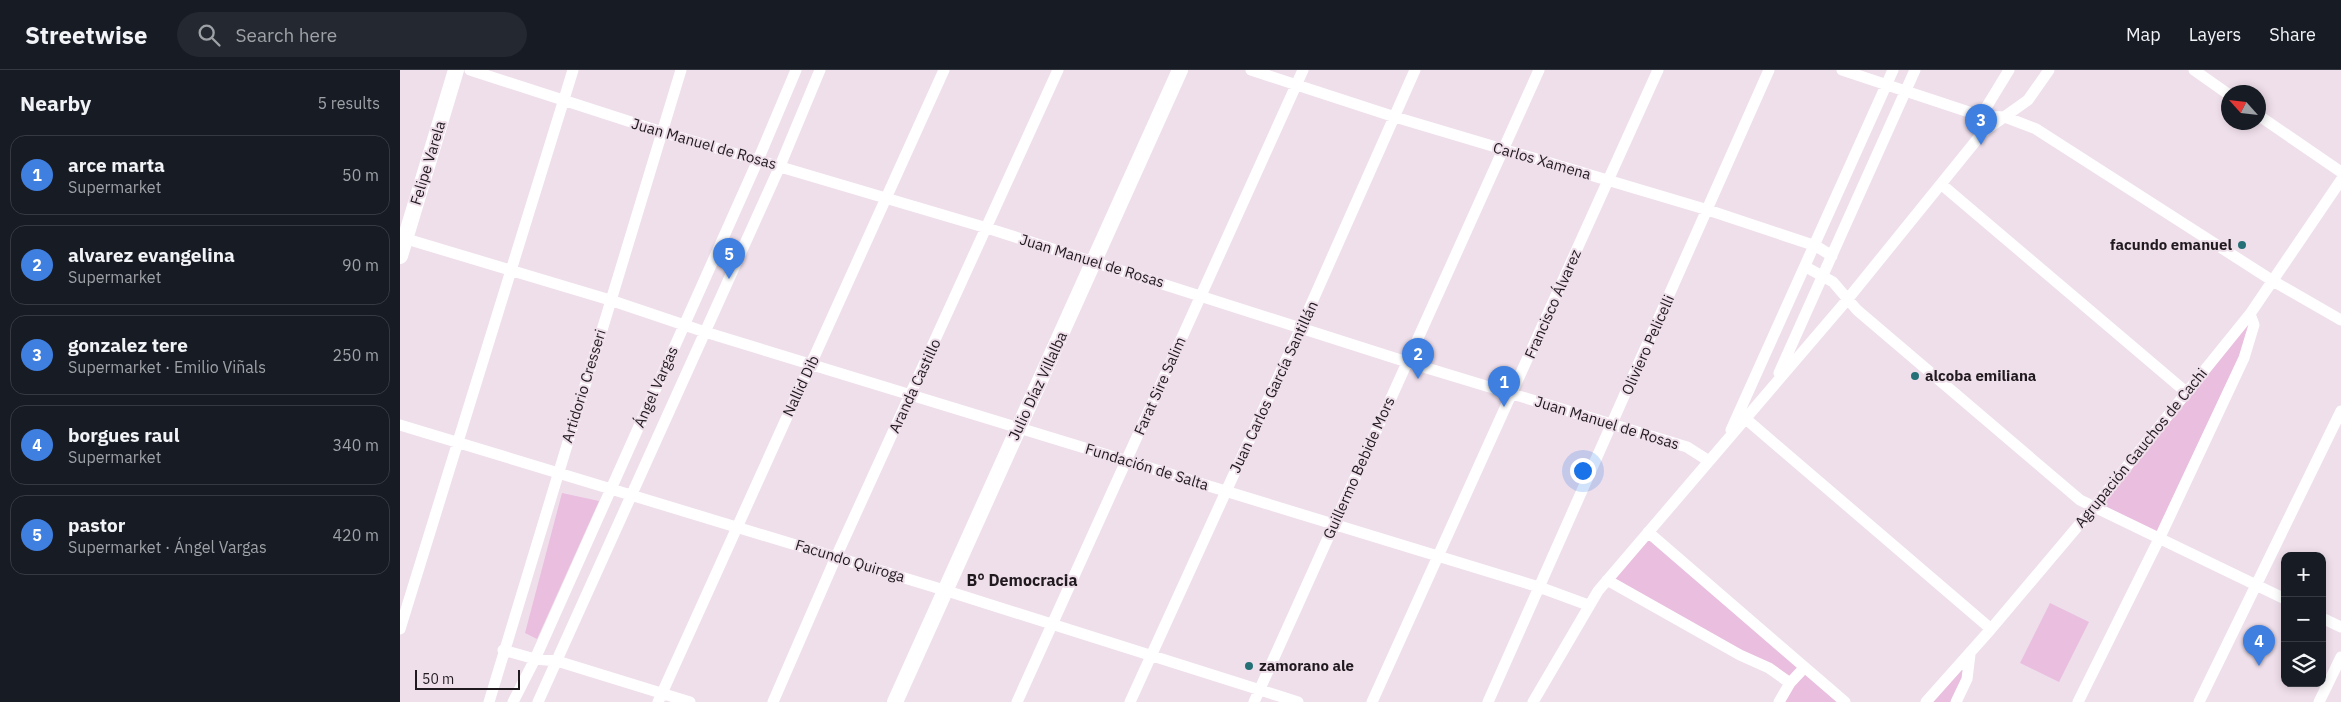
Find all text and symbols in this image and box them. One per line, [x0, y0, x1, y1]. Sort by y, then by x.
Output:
search box [177, 12, 527, 57]
text: Streetwise [25, 19, 147, 51]
icon: search [195, 21, 223, 49]
text: Search here [235, 23, 337, 47]
text: Map [2126, 23, 2161, 46]
text: Layers [2189, 23, 2241, 46]
text: Share [2269, 23, 2316, 46]
north arrow [2221, 85, 2266, 130]
text: Nearby [20, 89, 91, 117]
text: 5 results [317, 93, 380, 113]
pin: 3 [1965, 104, 1997, 145]
street label: Juan Manuel de Rosas [629, 114, 779, 173]
street label: Felipe Varela [406, 118, 449, 207]
street label: Carlos Xamena [1491, 137, 1593, 184]
text: arce marta [68, 153, 165, 177]
text: 1 [32, 165, 42, 185]
text: 50 m [342, 165, 379, 185]
text: Supermarket [68, 177, 161, 197]
street label: Juan Manuel de Rosas [1018, 229, 1167, 292]
place label: facundo emanuel [2110, 235, 2232, 254]
pin: 5 [713, 238, 745, 279]
marker: facundo emanuel [2236, 239, 2248, 251]
text: alvarez evangelina [68, 243, 235, 267]
street label: Francisco Álvarez [1520, 246, 1585, 361]
text: 2 [32, 255, 42, 275]
text: 90 m [342, 255, 379, 275]
text: Supermarket [68, 267, 161, 287]
street label: Oliviero Pelicelli [1617, 292, 1678, 398]
street label: Juan Carlos García Santillán [1225, 298, 1322, 476]
street label: Artidorio Cresseri [557, 327, 610, 445]
street label: Julio Díaz Villalba [1004, 328, 1071, 443]
text: gonzalez tere [68, 333, 188, 357]
street label: Farat Sire Salim [1129, 334, 1190, 438]
street label: Aranda Castillo [884, 336, 945, 436]
pin: 2 [1402, 338, 1434, 379]
street label: Ángel Vargas [629, 343, 682, 430]
text: 3 [32, 345, 42, 365]
text: 250 m [332, 345, 379, 365]
street label: Nallid Dib [778, 352, 823, 419]
text: Supermarket · Emilio Viñals [68, 357, 266, 377]
street label: Agrupación Gauchos de Cachi [2070, 364, 2211, 531]
pin: 1 [1488, 366, 1520, 407]
place label: alcoba emiliana [1925, 366, 2037, 385]
marker: alcoba emiliana [1909, 370, 1921, 382]
street label: Juan Manuel de Rosas [1533, 391, 1682, 454]
street label: Guillermo Bebide Mors [1319, 394, 1399, 542]
text: borgues raul [68, 423, 179, 447]
text: 4 [32, 435, 42, 455]
text: 340 m [332, 435, 379, 455]
street label: Fundación de Salta [1083, 439, 1211, 494]
text: Supermarket [68, 447, 161, 467]
your location [1570, 458, 1596, 484]
text: pastor [68, 513, 125, 537]
text: 5 [32, 525, 42, 545]
text: 420 m [332, 525, 379, 545]
street label: Facundo Quiroga [793, 535, 907, 586]
text: Supermarket · Ángel Vargas [68, 537, 267, 557]
map controls [2281, 552, 2326, 687]
button: + [2281, 552, 2326, 597]
district label: B° Democracia [966, 570, 1078, 590]
button: − [2281, 597, 2326, 642]
pin: 4 [2243, 625, 2275, 666]
button: layers [2281, 642, 2326, 687]
place label: zamorano ale [1259, 656, 1354, 675]
marker: zamorano ale [1243, 660, 1255, 672]
scale bar [415, 667, 520, 690]
text: 50 m [422, 670, 454, 688]

